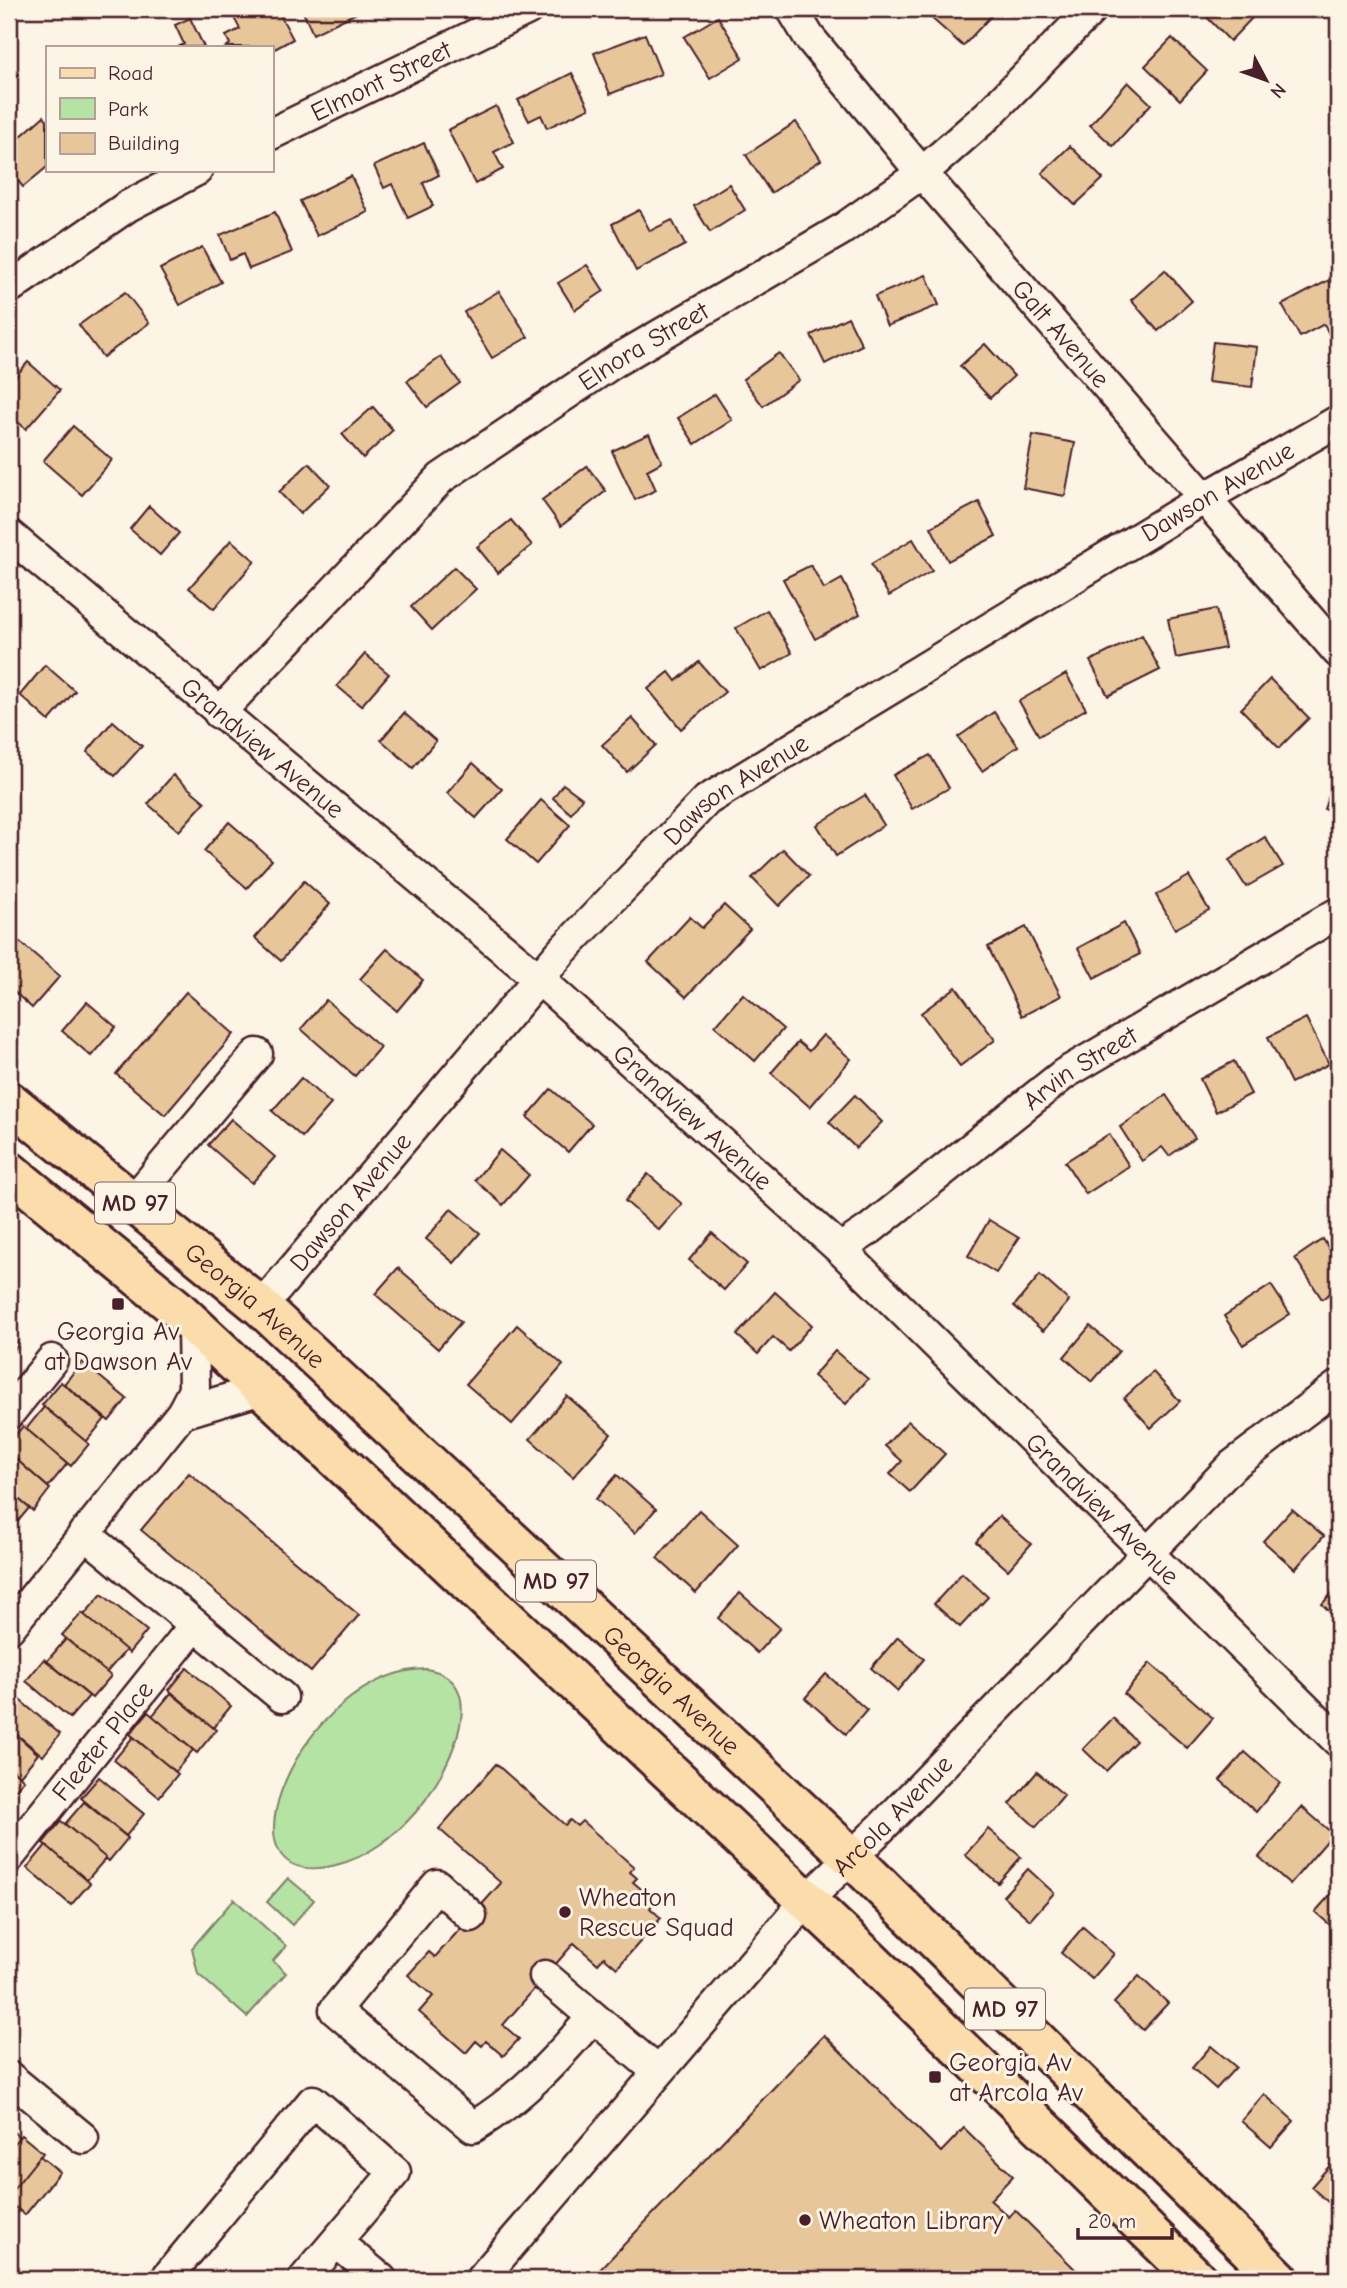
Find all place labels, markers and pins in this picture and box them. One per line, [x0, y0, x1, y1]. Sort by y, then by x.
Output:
marker: Georgia Av at Dawson Av [110, 1296, 126, 1312]
place label: Georgia Av at Dawson Av [44, 1317, 192, 1377]
place label: Wheaton Rescue Squad [579, 1883, 734, 1943]
marker: Wheaton Rescue Squad [557, 1904, 573, 1920]
place label: Georgia Av at Arcola Av [949, 2048, 1083, 2108]
marker: Georgia Av at Arcola Av [927, 2069, 943, 2085]
place label: Wheaton Library [819, 2206, 1004, 2236]
marker: Wheaton Library [797, 2212, 813, 2228]

